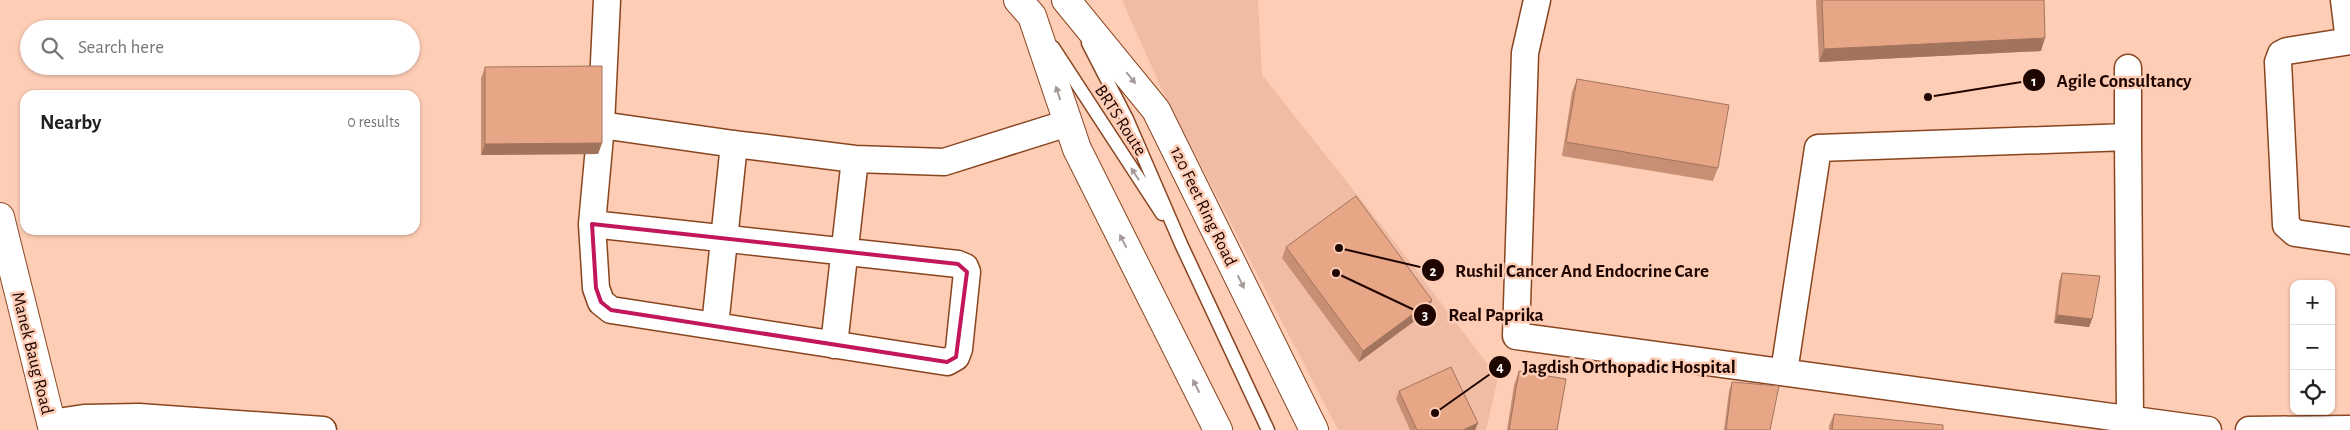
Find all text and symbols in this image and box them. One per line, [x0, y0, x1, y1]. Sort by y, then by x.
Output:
search box [20, 20, 420, 75]
icon: search [38, 34, 66, 62]
text: Search here [78, 38, 164, 57]
callout: Agile Consultancy [2022, 63, 2202, 97]
one-way arrow [1125, 72, 1136, 85]
text: Agile Consultancy [2056, 72, 2192, 91]
text: 1 [2031, 74, 2037, 89]
street label: BRTS Route [1091, 82, 1150, 159]
one-way arrow [1054, 85, 1061, 100]
text: Nearby [40, 112, 101, 133]
text: 0 results [347, 114, 400, 130]
street label: 120 Feet Ring Road [1166, 144, 1240, 269]
one-way arrow [1130, 167, 1140, 180]
one-way arrow [1119, 234, 1127, 248]
callout: Rushil Cancer And Endocrine Care [1420, 253, 1719, 287]
text: Rushil Cancer And Endocrine Care [1455, 262, 1709, 281]
text: 2 [1429, 264, 1437, 279]
one-way arrow [1237, 275, 1245, 289]
map controls [2290, 280, 2335, 415]
button: + [2290, 280, 2335, 325]
street label: Manek Baug Road [8, 290, 56, 416]
callout: Real Paprika [1413, 298, 1553, 332]
text: Real Paprika [1448, 306, 1544, 325]
text: 3 [1422, 308, 1428, 323]
button: − [2290, 325, 2335, 370]
callout: Jagdish Orthopadic Hospital [1487, 350, 1746, 384]
text: Jagdish Orthopadic Hospital [1522, 358, 1736, 377]
text: 4 [1496, 360, 1504, 375]
button: locate [2290, 370, 2335, 415]
one-way arrow [1192, 379, 1200, 394]

